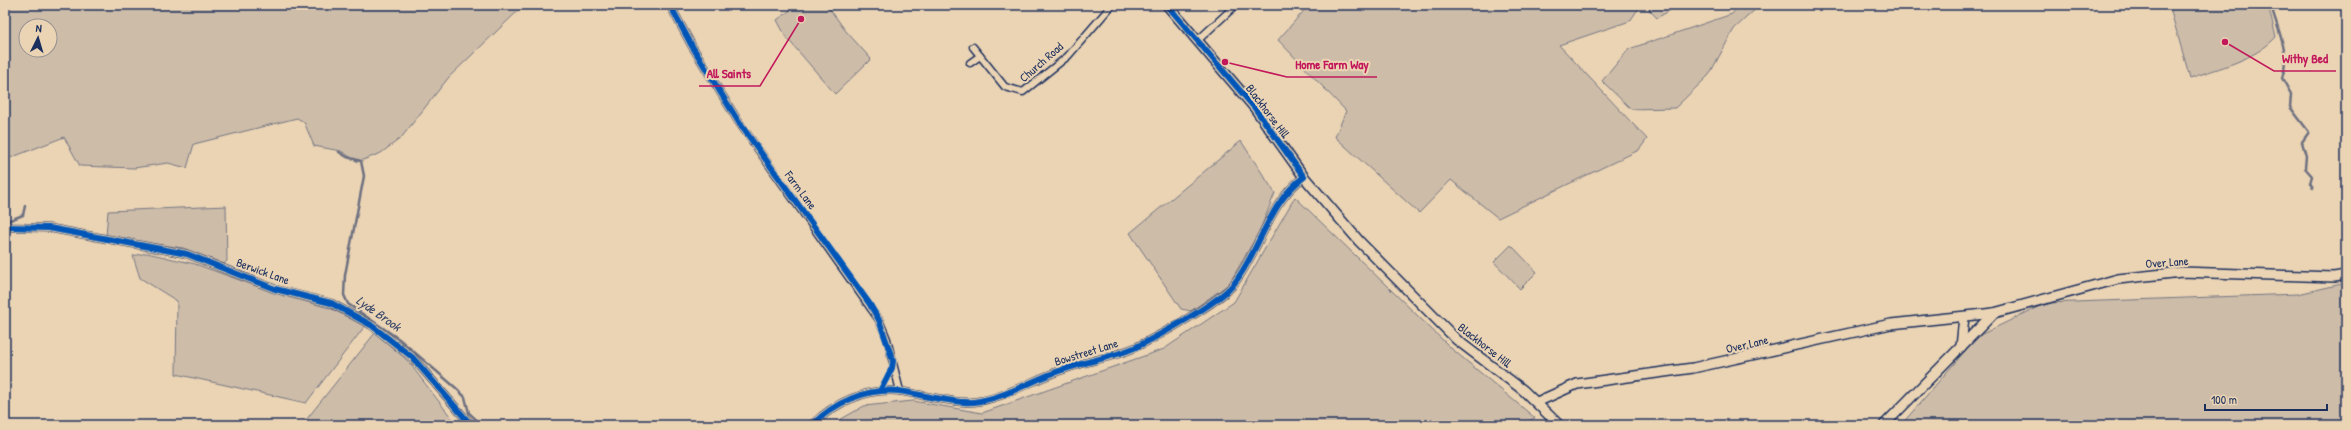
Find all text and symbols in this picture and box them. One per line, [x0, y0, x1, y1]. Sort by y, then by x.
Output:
north arrow [18, 18, 58, 58]
text: N [35, 21, 43, 35]
street label: Church Road [1015, 38, 1067, 86]
callout: Withy Bed [2274, 46, 2336, 71]
text: Withy Bed [2282, 49, 2329, 68]
callout: Home Farm Way [1287, 52, 1377, 77]
text: Home Farm Way [1295, 55, 1369, 74]
callout: All Saints [699, 61, 760, 86]
text: All Saints [707, 64, 751, 82]
street label: Blackhorse Hill [1242, 80, 1294, 142]
street label: Farm Lane [780, 166, 821, 213]
street label: Over Lane [2145, 252, 2189, 272]
street label: Berwick Lane [234, 254, 292, 289]
water label: Lyde Brook [353, 291, 406, 336]
street label: Blackhorse Hill [1455, 319, 1516, 372]
street label: Over Lane [1724, 331, 1770, 357]
street label: Bowstreet Lane [1052, 334, 1120, 370]
scale bar [2205, 386, 2327, 412]
text: 100 m [2211, 391, 2237, 408]

